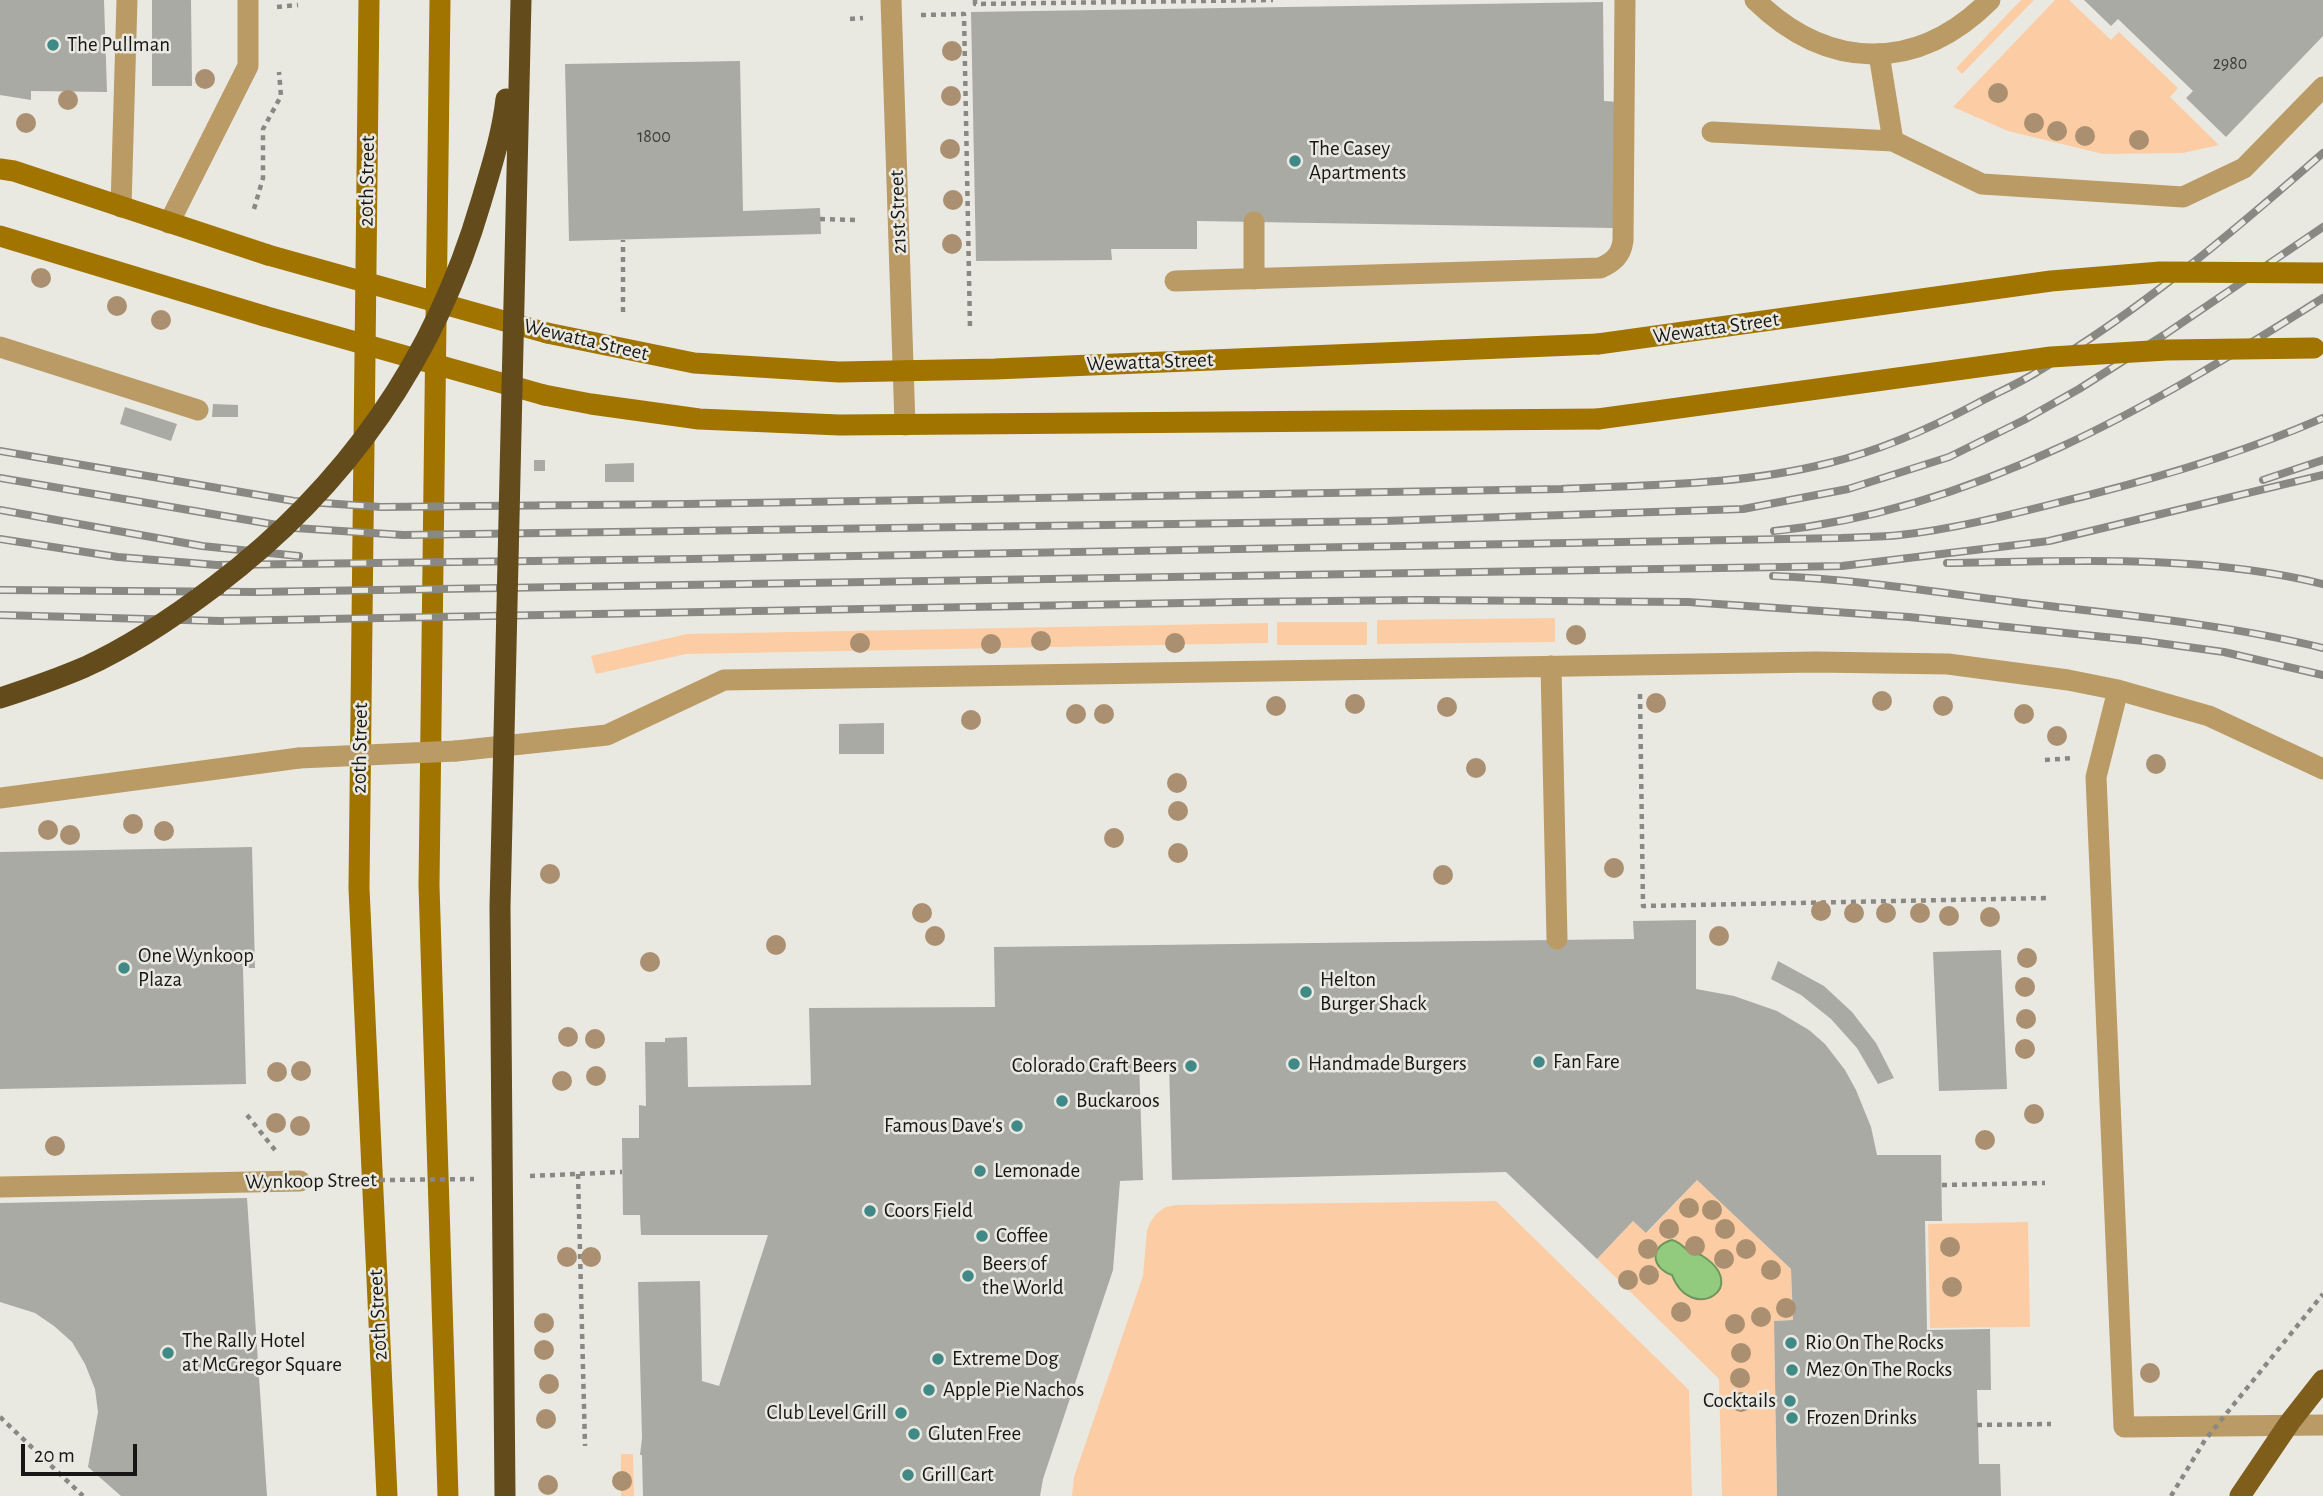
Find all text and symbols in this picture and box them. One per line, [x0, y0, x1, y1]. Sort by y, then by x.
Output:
place label: The Pullman [67, 32, 170, 58]
marker: The Pullman [45, 37, 61, 53]
house number: 2980 [2213, 53, 2247, 75]
house number: 1800 [637, 126, 671, 148]
street label: 20th Street [354, 135, 380, 227]
place label: The Casey Apartments [1309, 136, 1406, 186]
marker: The Casey Apartments [1287, 153, 1303, 169]
street label: 21st Street [884, 170, 912, 254]
street label: Wewatta Street [1651, 307, 1781, 349]
street label: Wewatta Street [521, 313, 651, 367]
street label: Wewatta Street [1086, 347, 1214, 377]
street label: 20th Street [347, 702, 373, 794]
place label: One Wynkoop Plaza [138, 943, 254, 993]
marker: One Wynkoop Plaza [116, 960, 132, 976]
place label: Helton Burger Shack [1320, 967, 1427, 1017]
marker: Helton Burger Shack [1298, 984, 1314, 1000]
place label: Fan Fare [1553, 1049, 1620, 1075]
place label: Handmade Burgers [1308, 1051, 1467, 1077]
place label: Colorado Craft Beers [1012, 1053, 1177, 1079]
marker: Fan Fare [1531, 1054, 1547, 1070]
marker: Handmade Burgers [1286, 1056, 1302, 1072]
marker: Colorado Craft Beers [1183, 1058, 1199, 1074]
place label: Buckaroos [1076, 1088, 1160, 1114]
marker: Buckaroos [1054, 1093, 1070, 1109]
place label: Famous Dave's [884, 1113, 1003, 1139]
marker: Famous Dave's [1009, 1118, 1025, 1134]
place label: Lemonade [994, 1158, 1080, 1184]
marker: Lemonade [972, 1163, 988, 1179]
street label: Wynkoop Street [245, 1167, 377, 1195]
place label: Coors Field [884, 1198, 973, 1224]
marker: Coors Field [862, 1203, 878, 1219]
place label: Coffee [996, 1223, 1048, 1249]
marker: Coffee [974, 1228, 990, 1244]
place label: Beers of the World [982, 1251, 1064, 1301]
marker: Beers of the World [960, 1268, 976, 1284]
street label: 20th Street [363, 1269, 393, 1361]
place label: The Rally Hotel at McGregor Square [182, 1328, 342, 1378]
place label: Rio On The Rocks [1805, 1330, 1944, 1356]
marker: Rio On The Rocks [1783, 1335, 1799, 1351]
marker: The Rally Hotel at McGregor Square [160, 1345, 176, 1361]
place label: Extreme Dog [952, 1346, 1058, 1372]
marker: Extreme Dog [930, 1351, 946, 1367]
place label: Mez On The Rocks [1806, 1357, 1952, 1383]
marker: Mez On The Rocks [1784, 1362, 1800, 1378]
place label: Apple Pie Nachos [943, 1377, 1084, 1403]
marker: Apple Pie Nachos [921, 1382, 937, 1398]
place label: Cocktails [1703, 1388, 1776, 1414]
marker: Cocktails [1782, 1393, 1798, 1409]
place label: Club Level Grill [766, 1400, 887, 1426]
marker: Club Level Grill [893, 1405, 909, 1421]
place label: Frozen Drinks [1806, 1405, 1917, 1431]
marker: Frozen Drinks [1784, 1410, 1800, 1426]
place label: Gluten Free [928, 1421, 1021, 1447]
marker: Gluten Free [906, 1426, 922, 1442]
scale bar [24, 1430, 140, 1474]
text: 20 m [34, 1445, 75, 1466]
place label: Grill Cart [922, 1462, 994, 1488]
marker: Grill Cart [900, 1467, 916, 1483]

